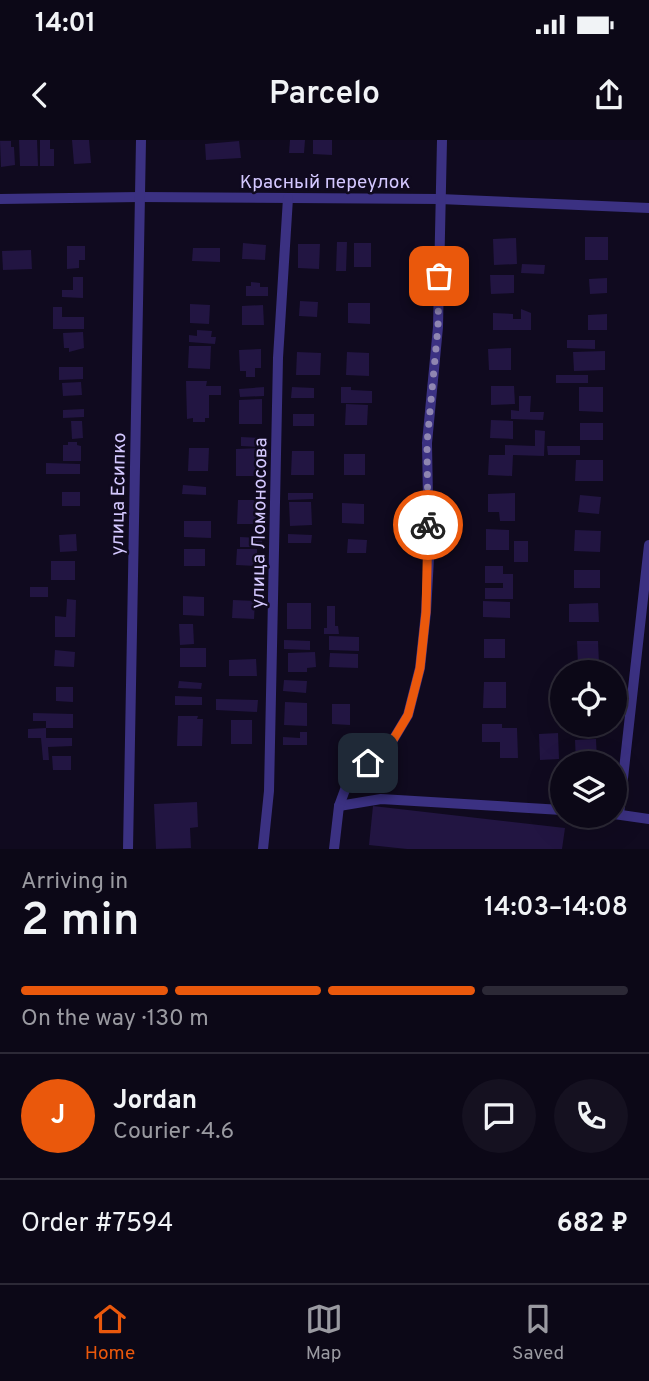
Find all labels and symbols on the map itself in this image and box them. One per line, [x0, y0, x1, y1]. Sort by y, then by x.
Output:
street label: Красный переулок [240, 171, 410, 195]
pin [409, 246, 469, 306]
street label: улица Есипко [106, 432, 132, 556]
street label: улица Ломоносова [247, 437, 273, 609]
courier [393, 490, 463, 560]
pin [338, 733, 398, 793]

